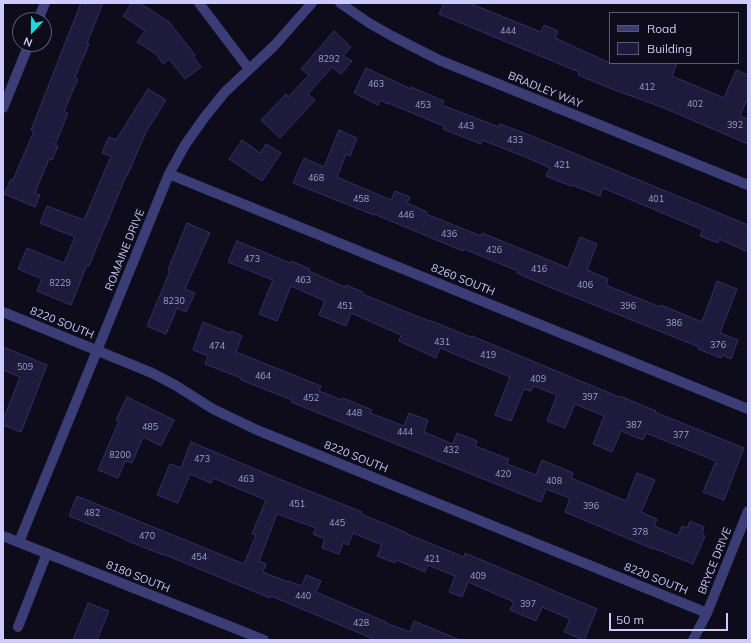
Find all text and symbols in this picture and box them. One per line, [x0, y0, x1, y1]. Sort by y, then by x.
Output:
north arrow [12, 12, 52, 52]
legend [609, 12, 739, 64]
text: Road [647, 21, 676, 36]
house number: 444 [500, 26, 516, 36]
text: N [21, 34, 34, 50]
text: Building [647, 41, 692, 56]
house number: 8292 [318, 54, 340, 64]
street label: BRADLEY WAY [506, 69, 584, 111]
house number: 463 [368, 79, 384, 89]
house number: 412 [639, 82, 655, 92]
house number: 402 [687, 99, 703, 109]
house number: 453 [415, 100, 431, 110]
house number: 392 [727, 120, 743, 130]
house number: 443 [458, 121, 474, 131]
house number: 433 [507, 135, 523, 145]
house number: 421 [554, 160, 570, 170]
house number: 468 [308, 173, 324, 183]
house number: 458 [353, 194, 369, 204]
house number: 401 [648, 194, 664, 204]
street label: ROMAINE DRIVE [103, 207, 147, 293]
house number: 446 [398, 210, 414, 220]
house number: 436 [441, 229, 457, 239]
house number: 426 [486, 245, 502, 255]
house number: 473 [244, 254, 260, 264]
street label: 8260 SOUTH [429, 261, 497, 299]
house number: 416 [531, 264, 547, 274]
house number: 463 [295, 275, 311, 285]
house number: 8229 [49, 278, 71, 288]
house number: 406 [577, 280, 593, 290]
house number: 8230 [163, 296, 185, 306]
house number: 451 [337, 301, 353, 311]
house number: 396 [620, 301, 636, 311]
street label: 8220 SOUTH [28, 304, 96, 342]
house number: 386 [666, 318, 682, 328]
house number: 431 [434, 337, 450, 347]
house number: 376 [710, 340, 726, 350]
house number: 474 [209, 341, 225, 351]
house number: 419 [480, 350, 496, 360]
house number: 509 [17, 362, 33, 372]
house number: 464 [255, 371, 271, 381]
house number: 409 [530, 374, 546, 384]
house number: 397 [582, 392, 598, 402]
house number: 452 [303, 393, 319, 403]
house number: 448 [346, 408, 362, 418]
house number: 387 [626, 420, 642, 430]
house number: 485 [142, 422, 158, 432]
house number: 444 [397, 427, 413, 437]
house number: 377 [673, 430, 689, 440]
street label: 8220 SOUTH [322, 438, 390, 476]
house number: 432 [443, 445, 459, 455]
house number: 8200 [109, 450, 131, 460]
house number: 473 [194, 454, 210, 464]
house number: 420 [495, 469, 511, 479]
house number: 463 [238, 474, 254, 484]
house number: 408 [546, 476, 562, 486]
house number: 451 [289, 499, 305, 509]
house number: 396 [583, 501, 599, 511]
house number: 482 [84, 508, 100, 518]
house number: 445 [329, 518, 345, 528]
street label: BRYCE DRIVE [696, 526, 734, 596]
house number: 378 [632, 527, 648, 537]
house number: 470 [139, 531, 155, 541]
house number: 454 [191, 552, 207, 562]
house number: 421 [424, 554, 440, 564]
street label: 8180 SOUTH [104, 558, 172, 596]
street label: 8220 SOUTH [622, 560, 690, 598]
house number: 409 [470, 571, 486, 581]
house number: 440 [295, 591, 311, 601]
house number: 397 [520, 599, 536, 609]
scale bar [611, 605, 730, 631]
text: 50 m [616, 612, 644, 627]
house number: 428 [353, 618, 369, 628]

